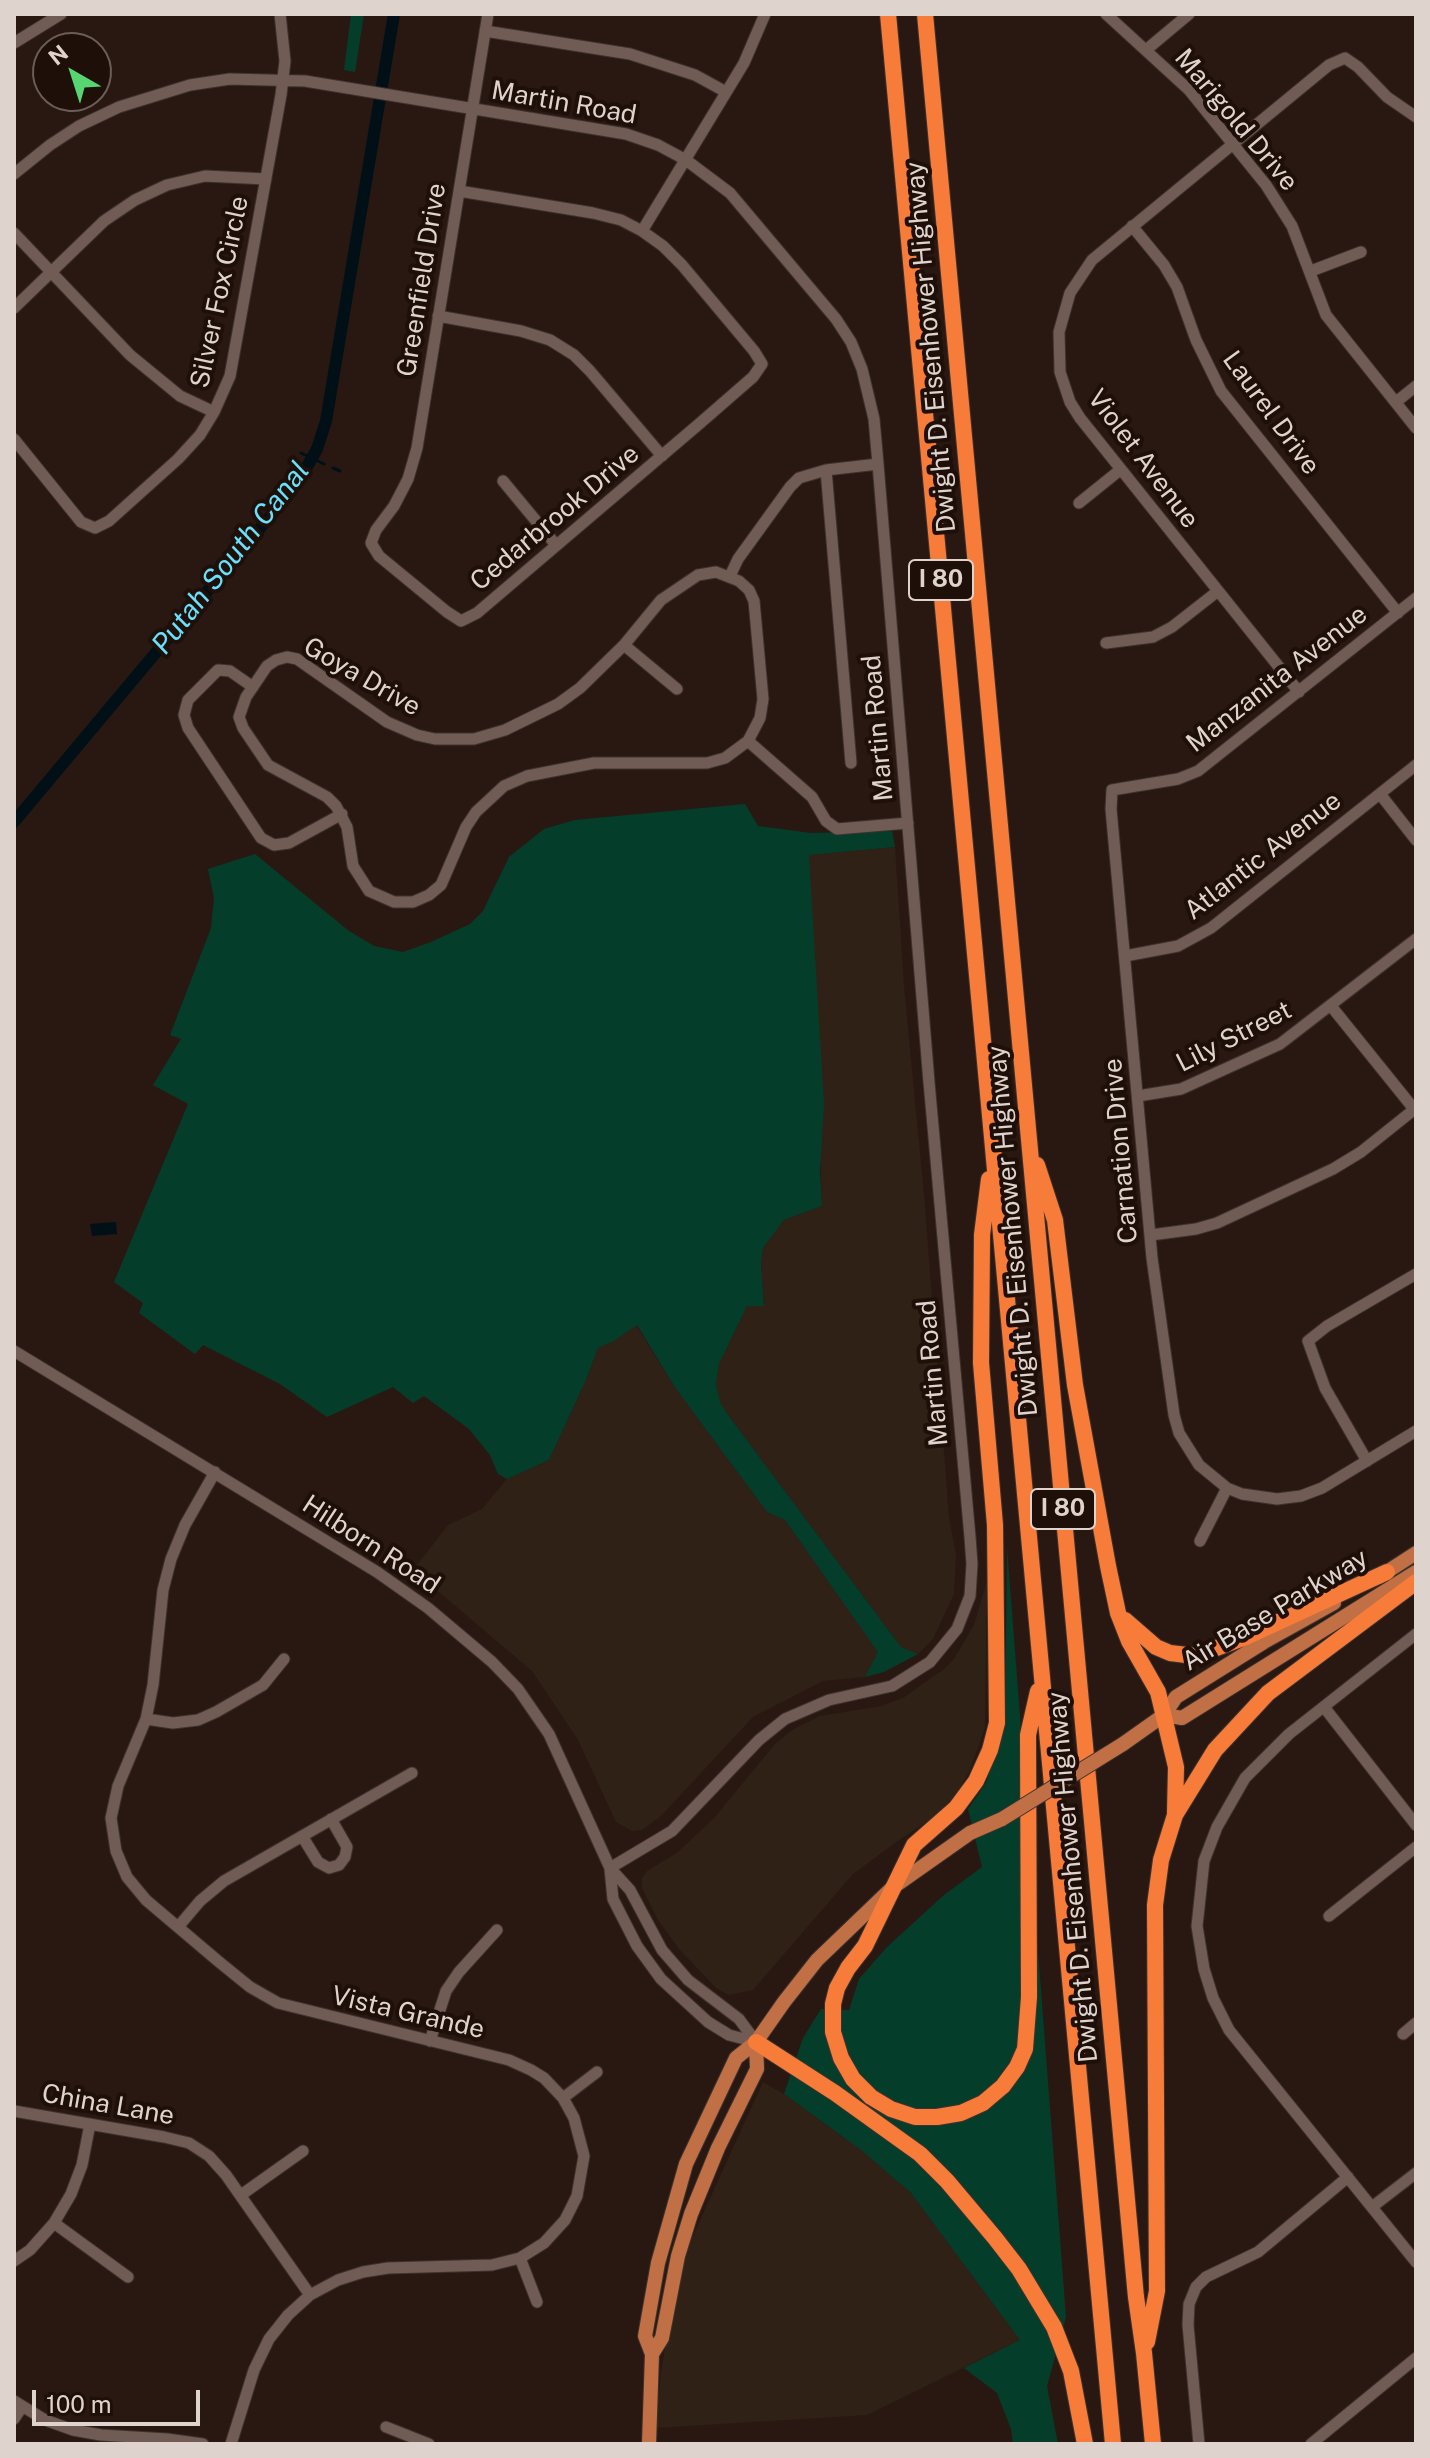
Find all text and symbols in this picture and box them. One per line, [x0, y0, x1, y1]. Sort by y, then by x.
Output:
north arrow [32, 32, 112, 112]
text: N [43, 39, 73, 70]
street label: Marigold Drive [1168, 43, 1304, 197]
street label: Martin Road [489, 75, 639, 131]
street label: Dwight D. Eisenhower Highway [899, 160, 963, 534]
street label: Greenfield Drive [391, 181, 453, 379]
street label: Silver Fox Circle [184, 193, 256, 391]
street label: Laurel Drive [1216, 345, 1326, 481]
street label: Violet Avenue [1081, 383, 1205, 535]
street label: Cedarbrook Drive [464, 438, 646, 598]
water label: Putah South Canal [145, 455, 317, 661]
road number: I 80 [909, 560, 973, 600]
street label: Manzanita Avenue [1180, 599, 1374, 759]
street label: Goya Drive [298, 631, 426, 723]
street label: Martin Road [856, 654, 900, 802]
street label: Atlantic Avenue [1179, 785, 1347, 927]
street label: Lily Street [1171, 995, 1297, 1079]
street label: Dwight D. Eisenhower Highway [981, 1044, 1045, 1418]
street label: Carnation Drive [1097, 1057, 1145, 1245]
street label: Martin Road [911, 1299, 955, 1447]
street label: Hilborn Road [296, 1489, 446, 1601]
road number: I 80 [1031, 1489, 1095, 1529]
street label: Air Base Parkway [1177, 1542, 1373, 1678]
street label: Dwight D. Eisenhower Highway [1041, 1690, 1105, 2064]
street label: Vista Grande [329, 1980, 487, 2046]
street label: China Lane [39, 2078, 177, 2132]
scale bar [36, 2374, 204, 2424]
text: 100 m [46, 2390, 112, 2418]

